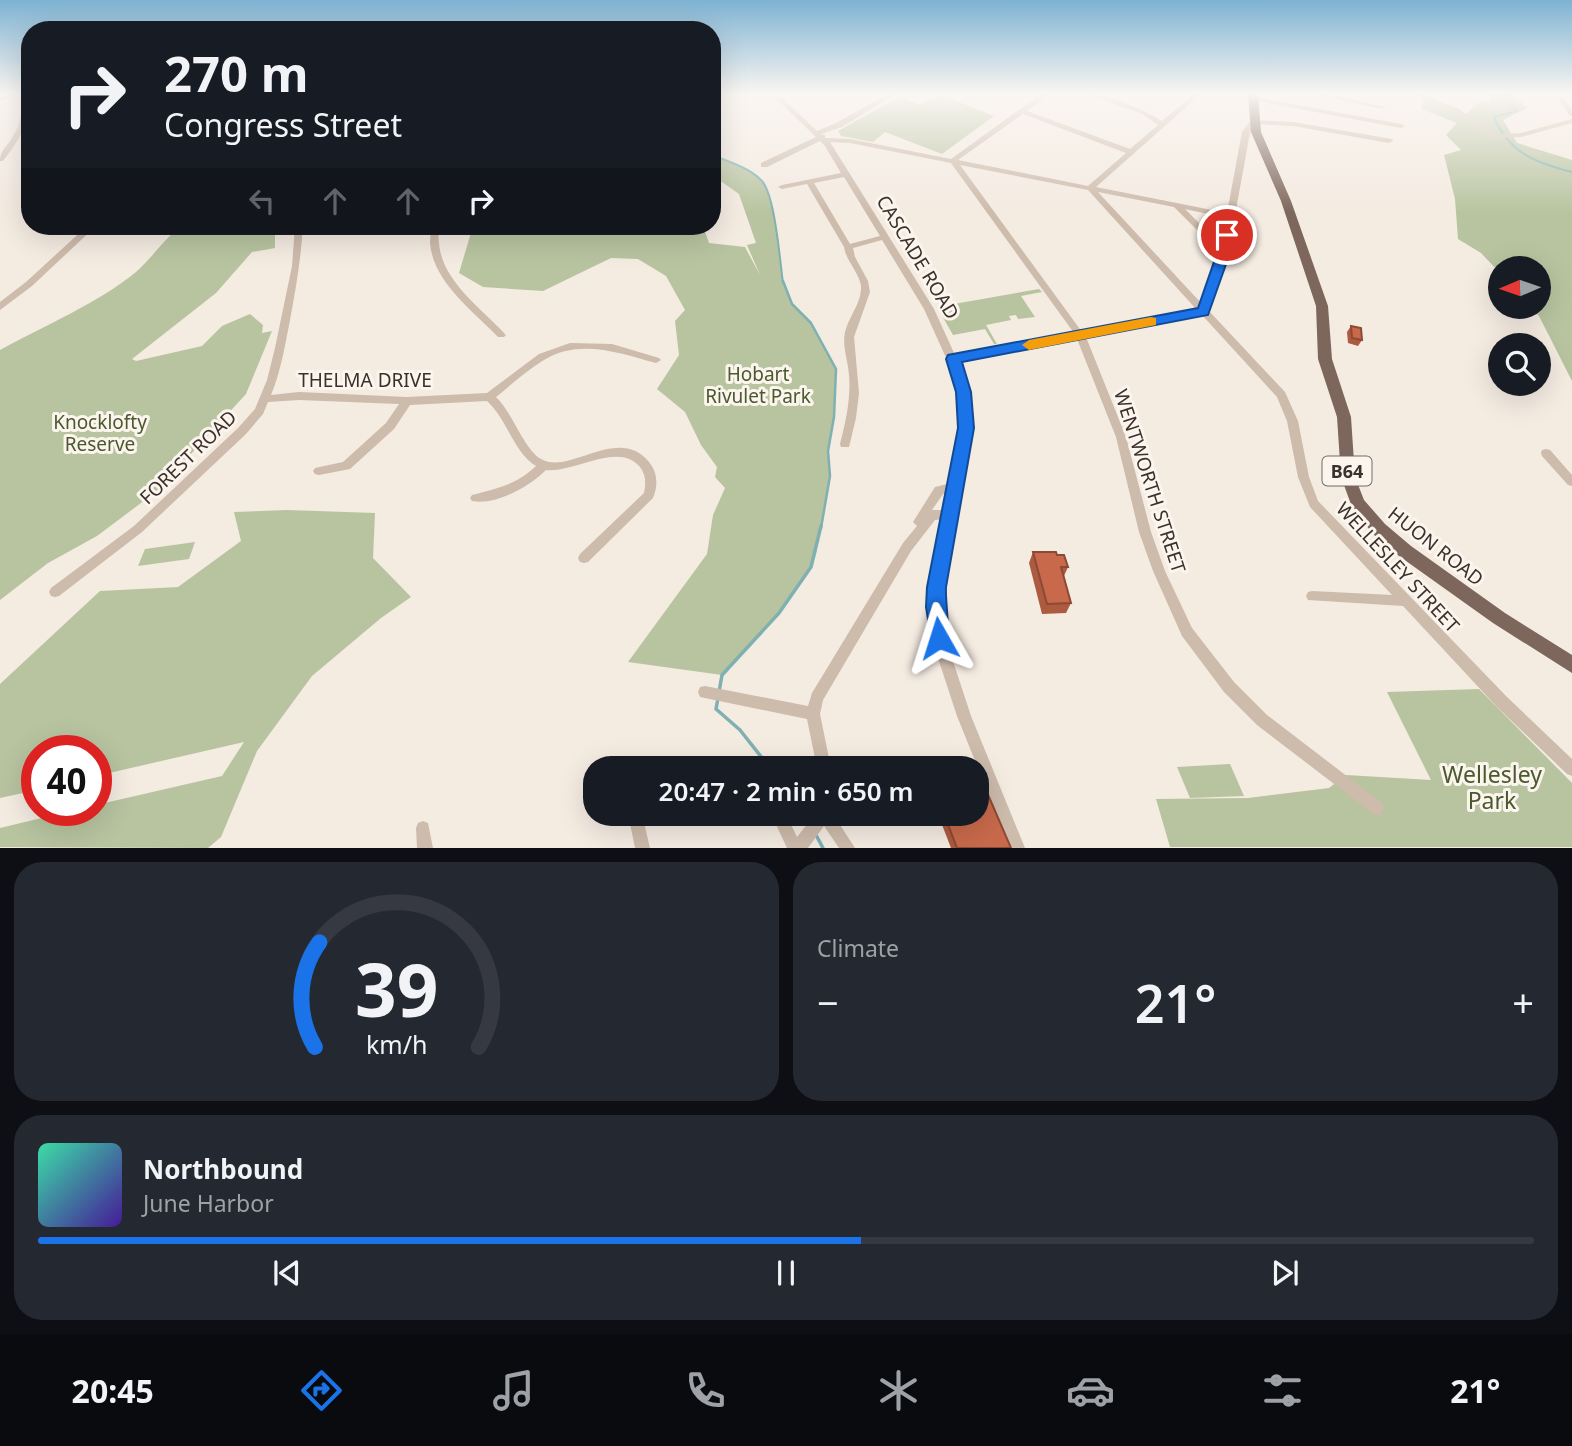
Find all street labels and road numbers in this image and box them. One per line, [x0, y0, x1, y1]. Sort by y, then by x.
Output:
street label: CASCADE ROAD [871, 190, 965, 324]
street label: THELMA DRIVE [298, 367, 432, 393]
street label: WENTWORTH STREET [1108, 386, 1192, 576]
street label: FOREST ROAD [134, 404, 242, 510]
road number: B64 [1322, 457, 1372, 486]
street label: WELLESLEY STREET [1331, 496, 1466, 638]
street label: HUON ROAD [1383, 501, 1489, 591]

